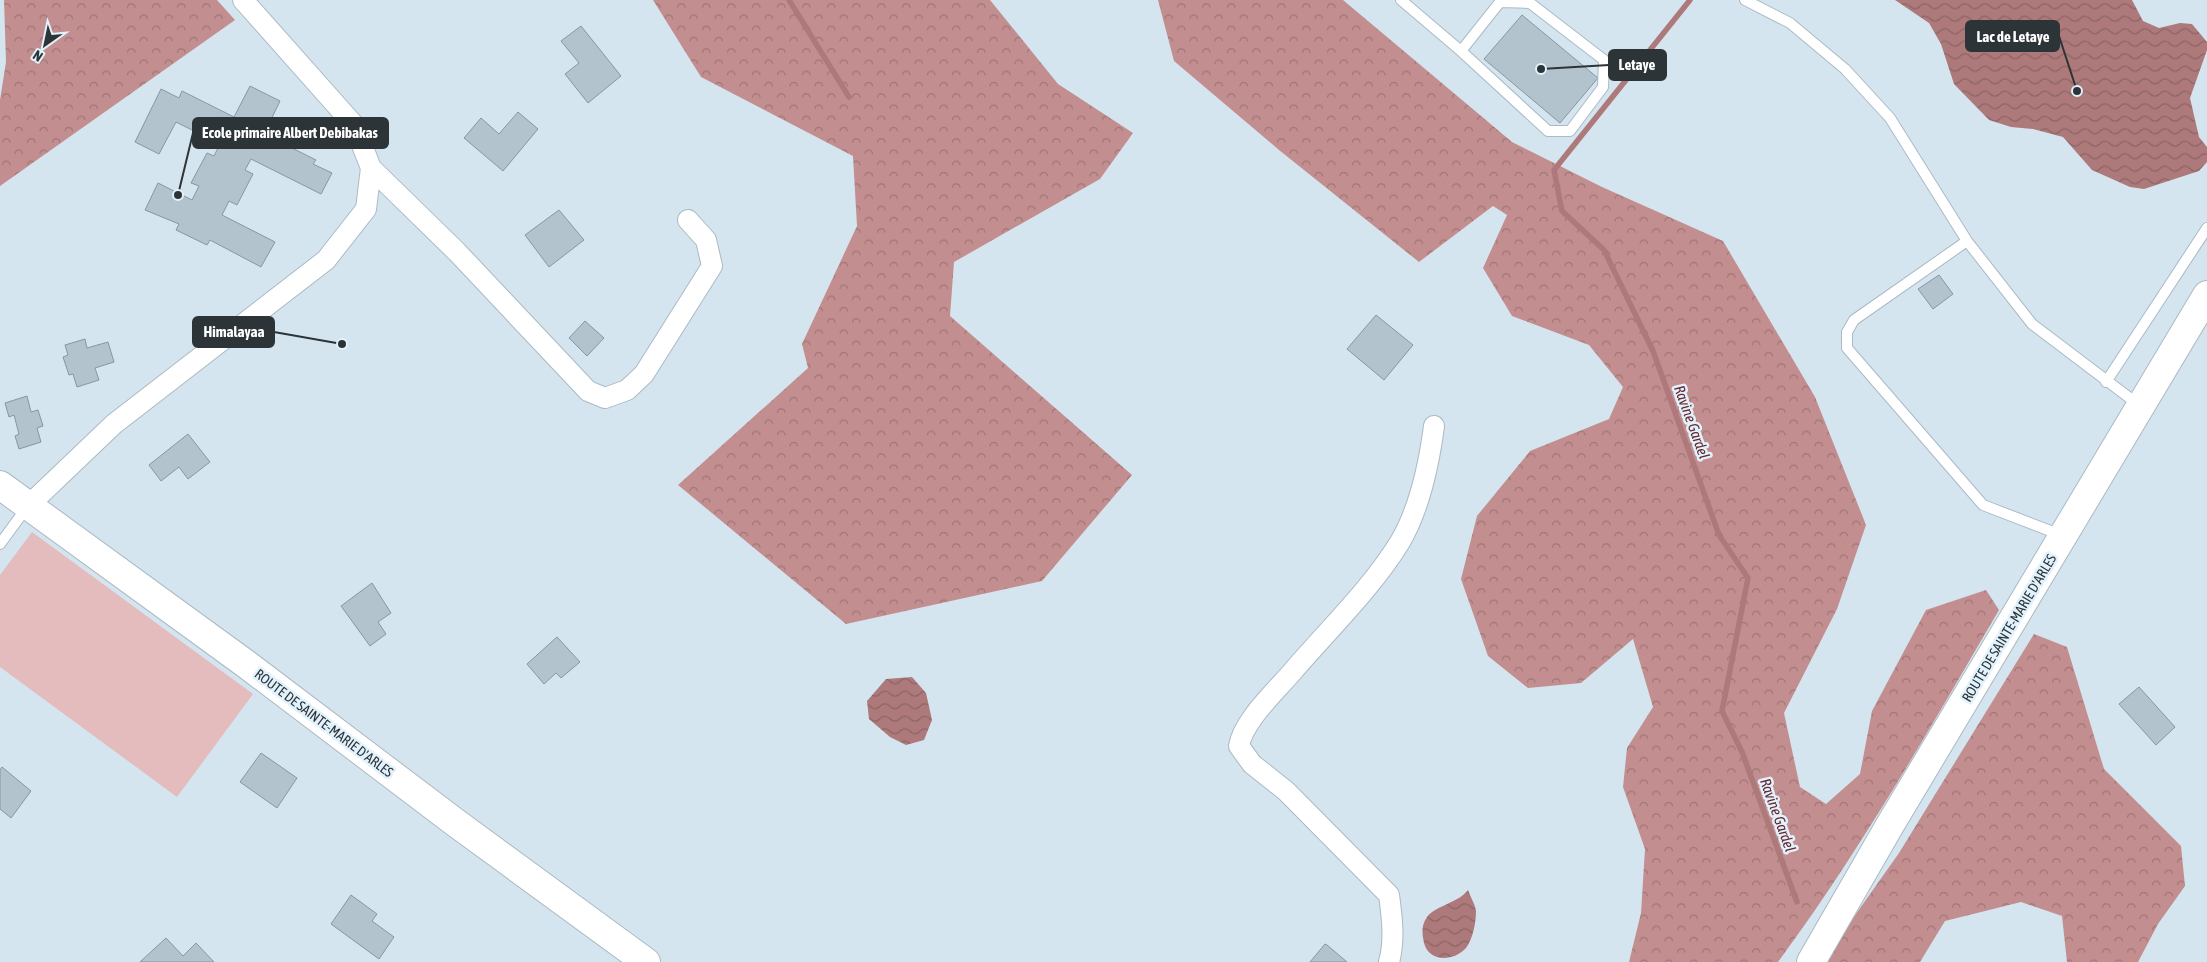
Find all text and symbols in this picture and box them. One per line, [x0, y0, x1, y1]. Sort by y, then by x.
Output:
north arrow [20, 20, 70, 70]
callout: Lac de Letaye [1966, 21, 2059, 51]
text: Lac de Letaye [1976, 28, 2050, 45]
text: N [30, 47, 46, 65]
callout: Letaye [1609, 50, 1666, 80]
text: Letaye [1619, 56, 1656, 73]
callout: Ecole primaire Albert Debibakas [193, 118, 388, 148]
text: Ecole primaire Albert Debibakas [202, 124, 379, 141]
callout: Himalayaa [193, 317, 274, 347]
text: Himalayaa [204, 323, 264, 340]
water label: Ravine Gardel [1671, 383, 1713, 461]
street label: ROUTE DE SAINTE-MARIE D'ARLES [1959, 551, 2059, 705]
street label: ROUTE DE SAINTE-MARIE D'ARLES [252, 666, 396, 780]
water label: Ravine Gardel [1757, 776, 1799, 854]

